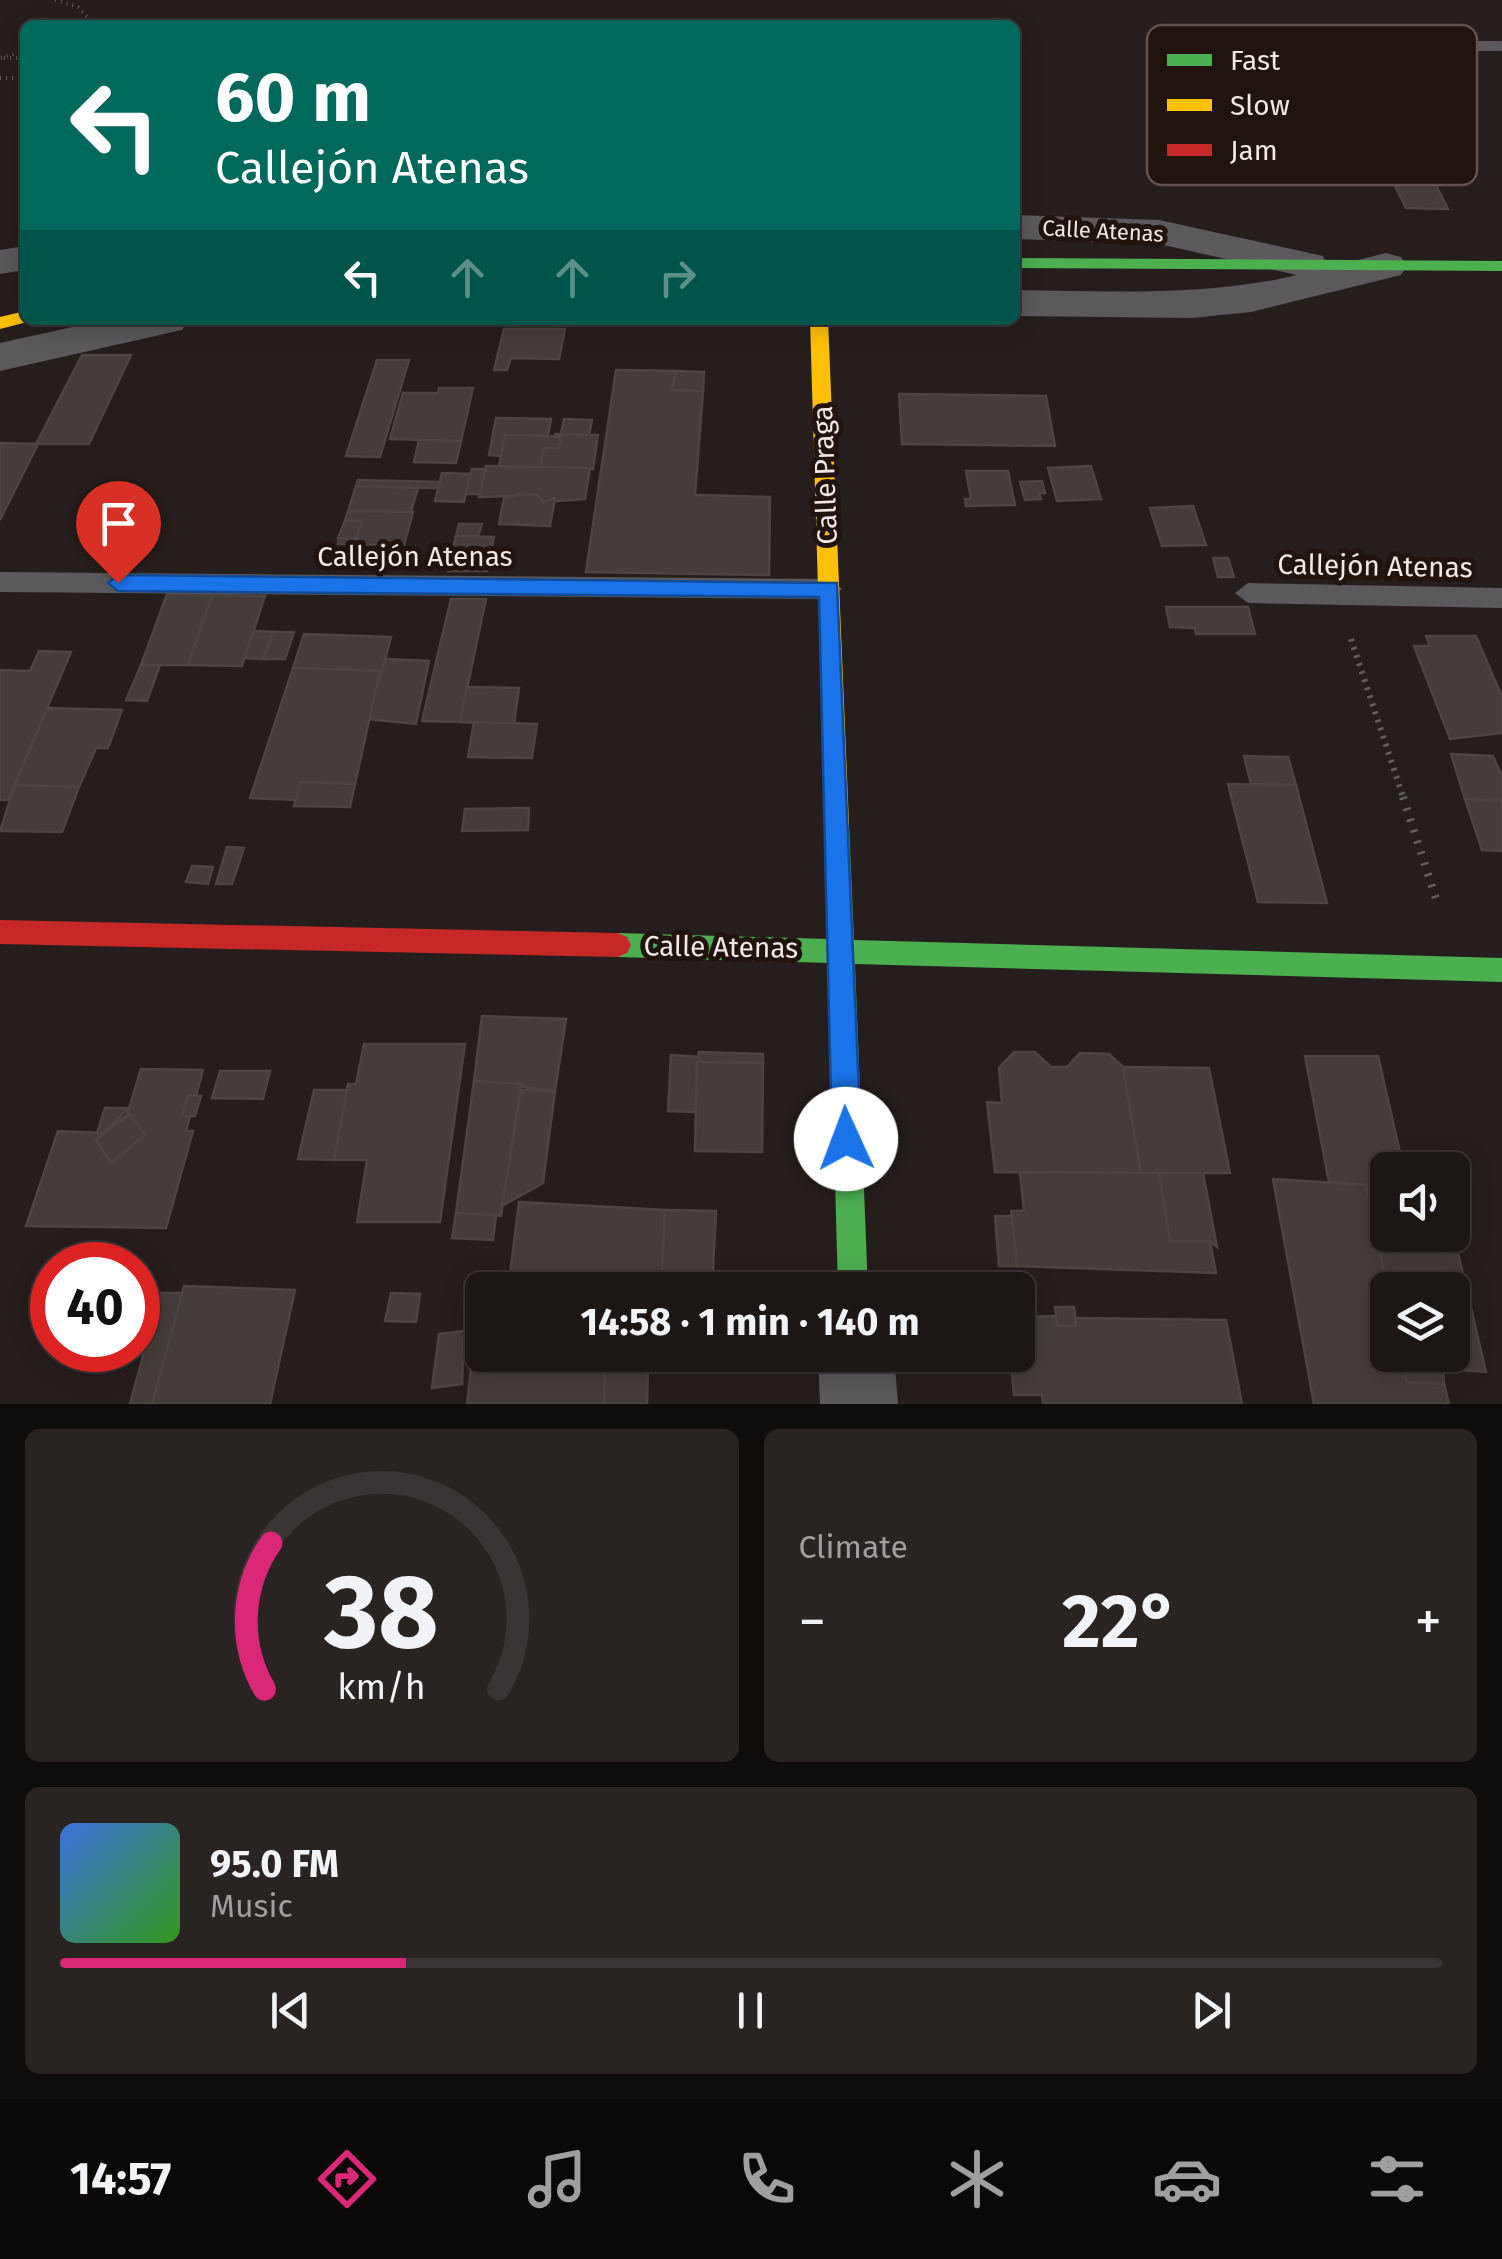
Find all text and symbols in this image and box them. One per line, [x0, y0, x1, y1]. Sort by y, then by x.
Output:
legend [1147, 25, 1477, 185]
text: Fast [1230, 44, 1281, 77]
text: 60 m [215, 56, 371, 140]
icon: left [50, 60, 180, 190]
text: Slow [1230, 89, 1290, 122]
text: Jam [1230, 134, 1278, 167]
text: Callejón Atenas [215, 141, 529, 195]
street label: Calle Atenas [1042, 214, 1164, 248]
icon: left [335, 250, 390, 305]
icon: ahead [440, 250, 495, 305]
icon: ahead [545, 250, 600, 305]
icon: right [650, 250, 705, 305]
street label: Calle Praga [806, 405, 844, 545]
pin [76, 481, 161, 584]
icon: arrive [91, 496, 146, 551]
street label: Callejón Atenas [317, 540, 513, 573]
street label: Callejón Atenas [1277, 548, 1473, 584]
street label: Calle Atenas [643, 929, 799, 965]
position arrow [794, 1087, 898, 1191]
map controls [1370, 1152, 1470, 1372]
button: sound [1370, 1152, 1470, 1252]
speed limit sign: 40 [30, 1242, 160, 1372]
button: layers [1370, 1272, 1470, 1372]
text: 14:58 · 1 min · 140 m [580, 1299, 920, 1345]
text: Climate [799, 1528, 908, 1566]
text: 38 [323, 1550, 439, 1675]
text: 22° [1062, 1577, 1179, 1667]
text: − [799, 1589, 826, 1655]
text: + [1415, 1589, 1442, 1655]
text: km/h [338, 1666, 426, 1708]
text: 95.0 FM [210, 1841, 339, 1887]
text: Music [210, 1887, 293, 1925]
icon: previous [263, 1983, 318, 2038]
icon: pause [723, 1983, 778, 2038]
icon: next [1184, 1983, 1239, 2038]
icon: directions [312, 2144, 382, 2214]
icon: music [522, 2144, 592, 2214]
icon: phone [732, 2144, 802, 2214]
icon: climate [942, 2144, 1012, 2214]
icon: car [1152, 2144, 1222, 2214]
icon: filters [1362, 2144, 1432, 2214]
text: 14:57 [70, 2152, 171, 2206]

